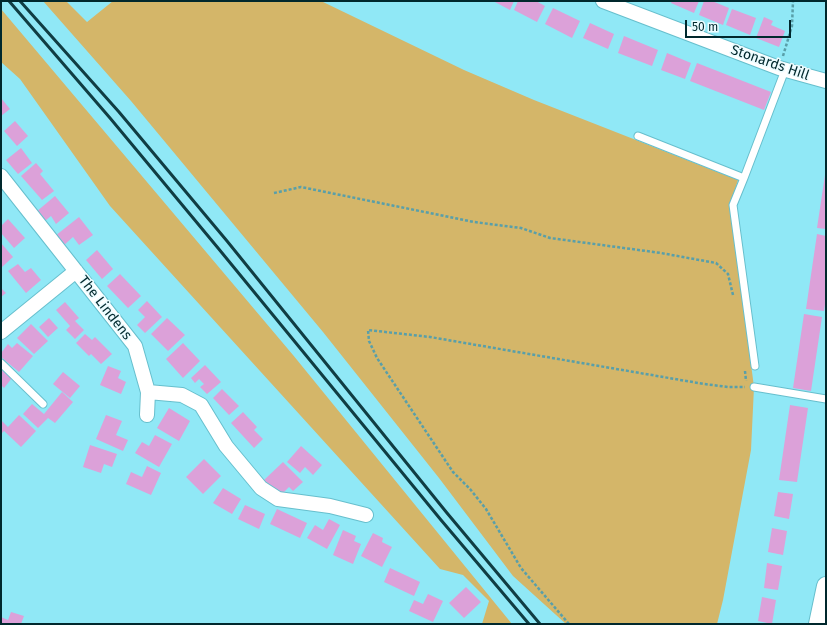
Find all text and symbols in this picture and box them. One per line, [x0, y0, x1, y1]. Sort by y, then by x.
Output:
scale bar [687, 12, 793, 38]
text: 50 m [692, 20, 718, 34]
street label: Stonards Hill [729, 42, 811, 84]
street label: The Lindens [75, 273, 135, 343]

